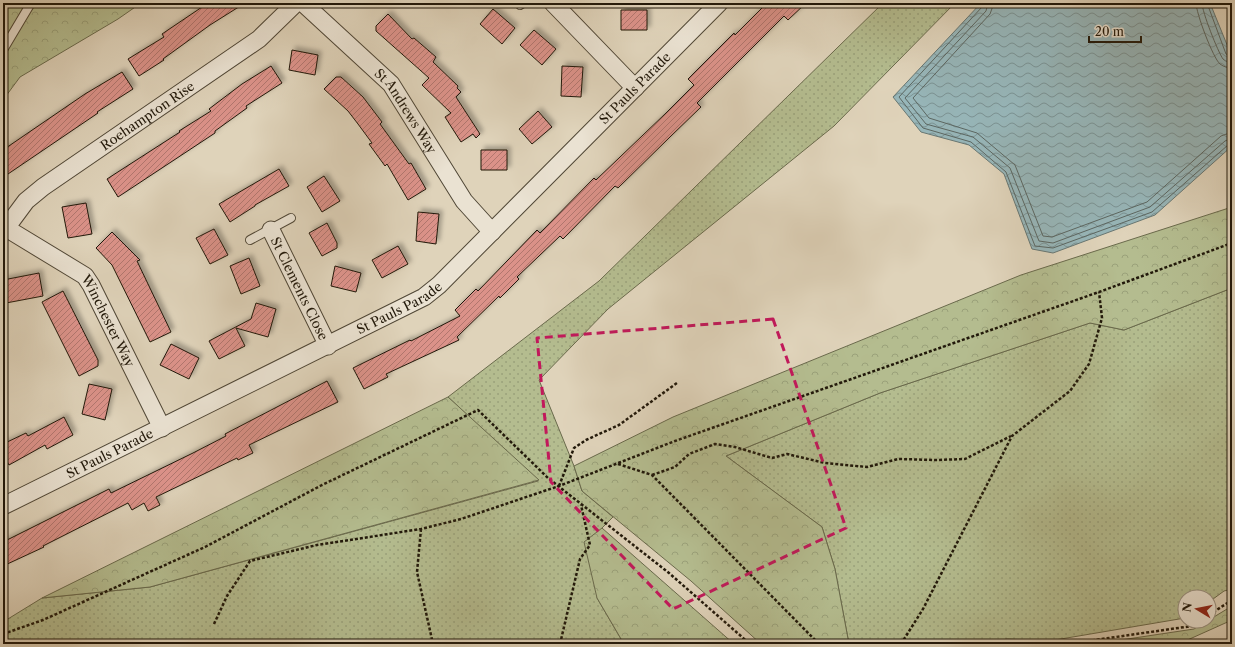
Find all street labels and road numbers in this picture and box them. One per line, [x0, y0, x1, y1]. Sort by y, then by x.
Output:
street label: St Pauls Parade [596, 49, 674, 127]
street label: St Andrews Way [371, 65, 441, 157]
street label: Roehampton Rise [97, 78, 197, 153]
street label: St Clements Close [268, 234, 332, 343]
street label: Winchester Way [78, 271, 139, 370]
street label: St Pauls Parade [354, 278, 445, 337]
street label: St Pauls Parade [64, 425, 156, 481]

